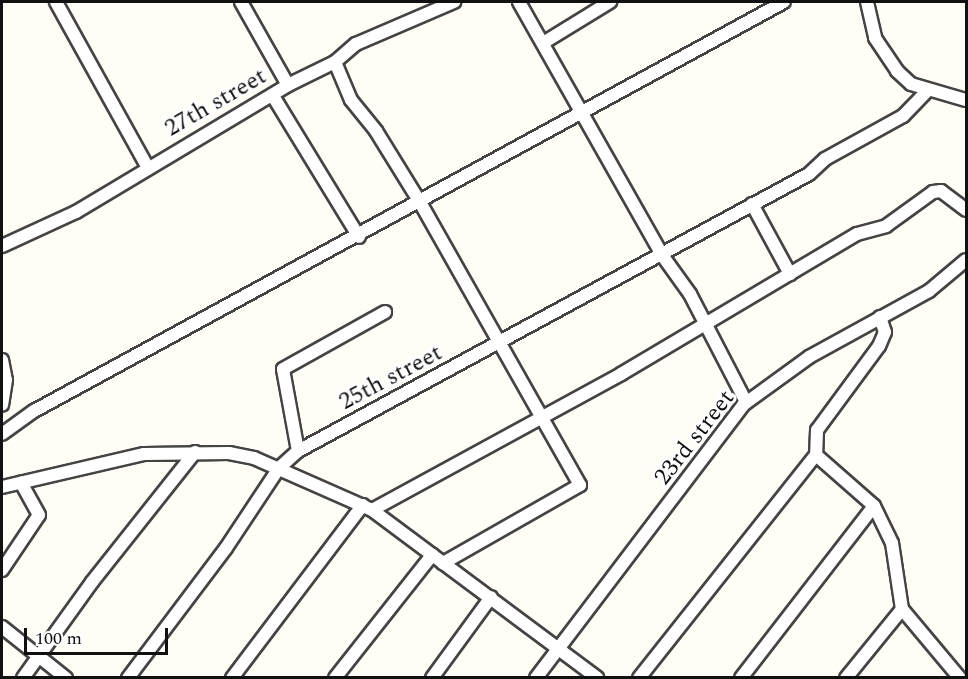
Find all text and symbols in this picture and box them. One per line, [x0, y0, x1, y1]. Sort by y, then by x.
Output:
street label: 27th street [160, 62, 272, 144]
street label: 25th street [335, 339, 447, 417]
street label: 23rd street [649, 385, 741, 491]
scale bar [27, 616, 171, 654]
text: 100 m [35, 625, 82, 652]

